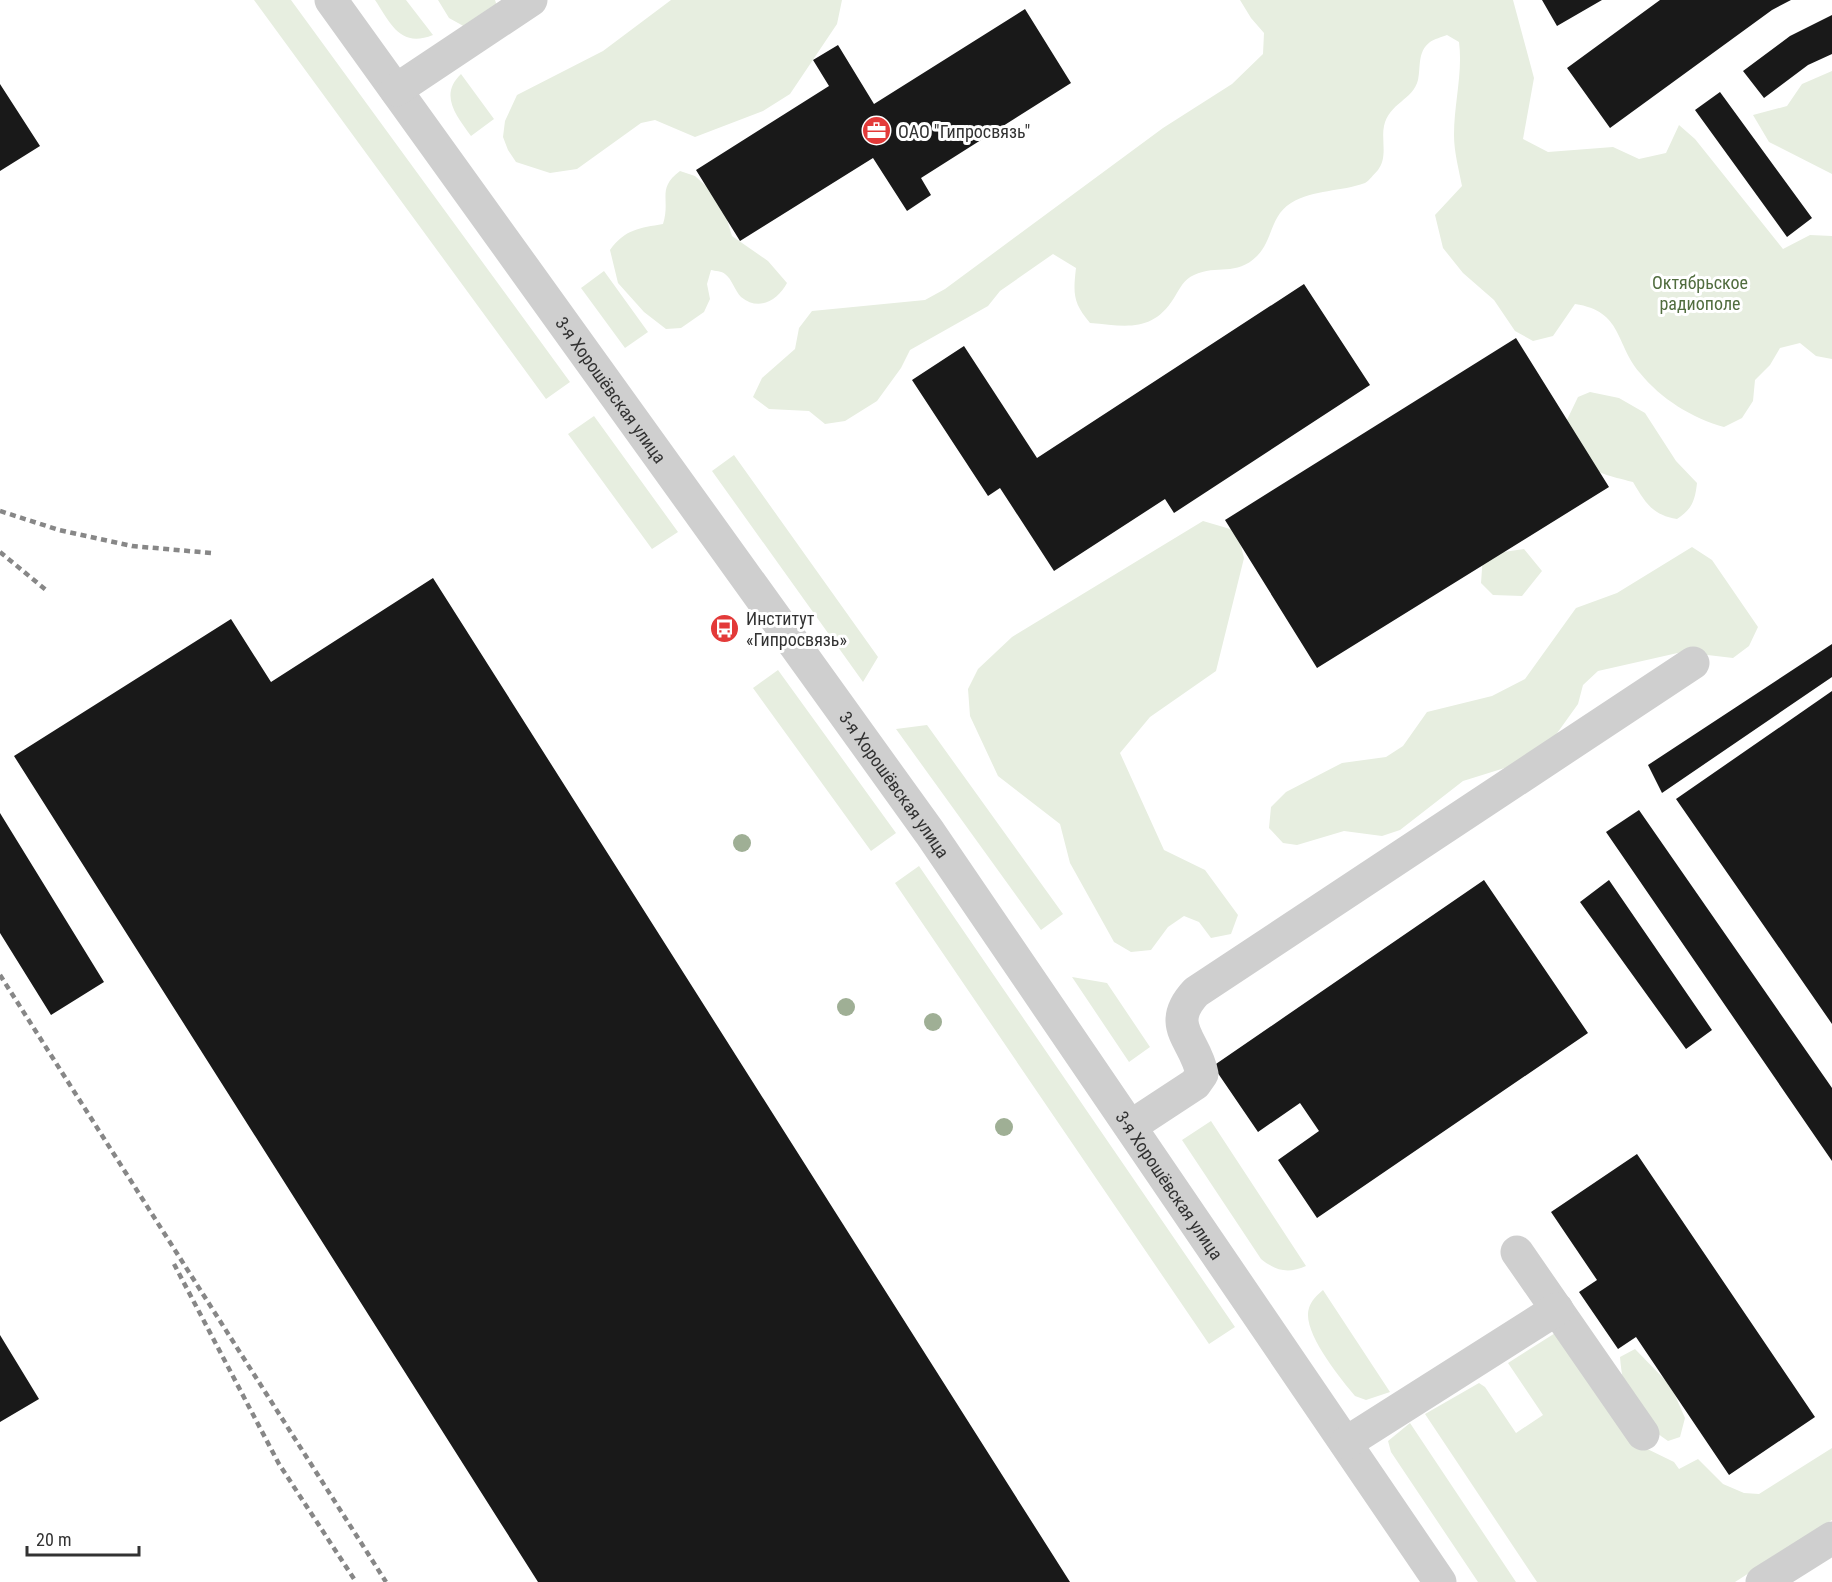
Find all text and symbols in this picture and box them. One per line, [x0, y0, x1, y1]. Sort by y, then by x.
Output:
office icon: ОАО "Гипросвязь" [861, 115, 893, 147]
place label: ОАО "Гипросвязь" [898, 121, 1030, 142]
park label: Октябрьское радиополе [1652, 272, 1748, 314]
street label: 3-я Хорошёвская улица [552, 312, 671, 467]
place label: Институт «Гипросвязь» [746, 608, 847, 650]
bus stop icon: Институт «Гипросвязь» [709, 612, 741, 644]
street label: 3-я Хорошёвская улица [835, 707, 954, 862]
street label: 3-я Хорошёвская улица [1112, 1107, 1228, 1263]
scale bar [27, 1519, 140, 1557]
text: 20 m [36, 1529, 71, 1550]

